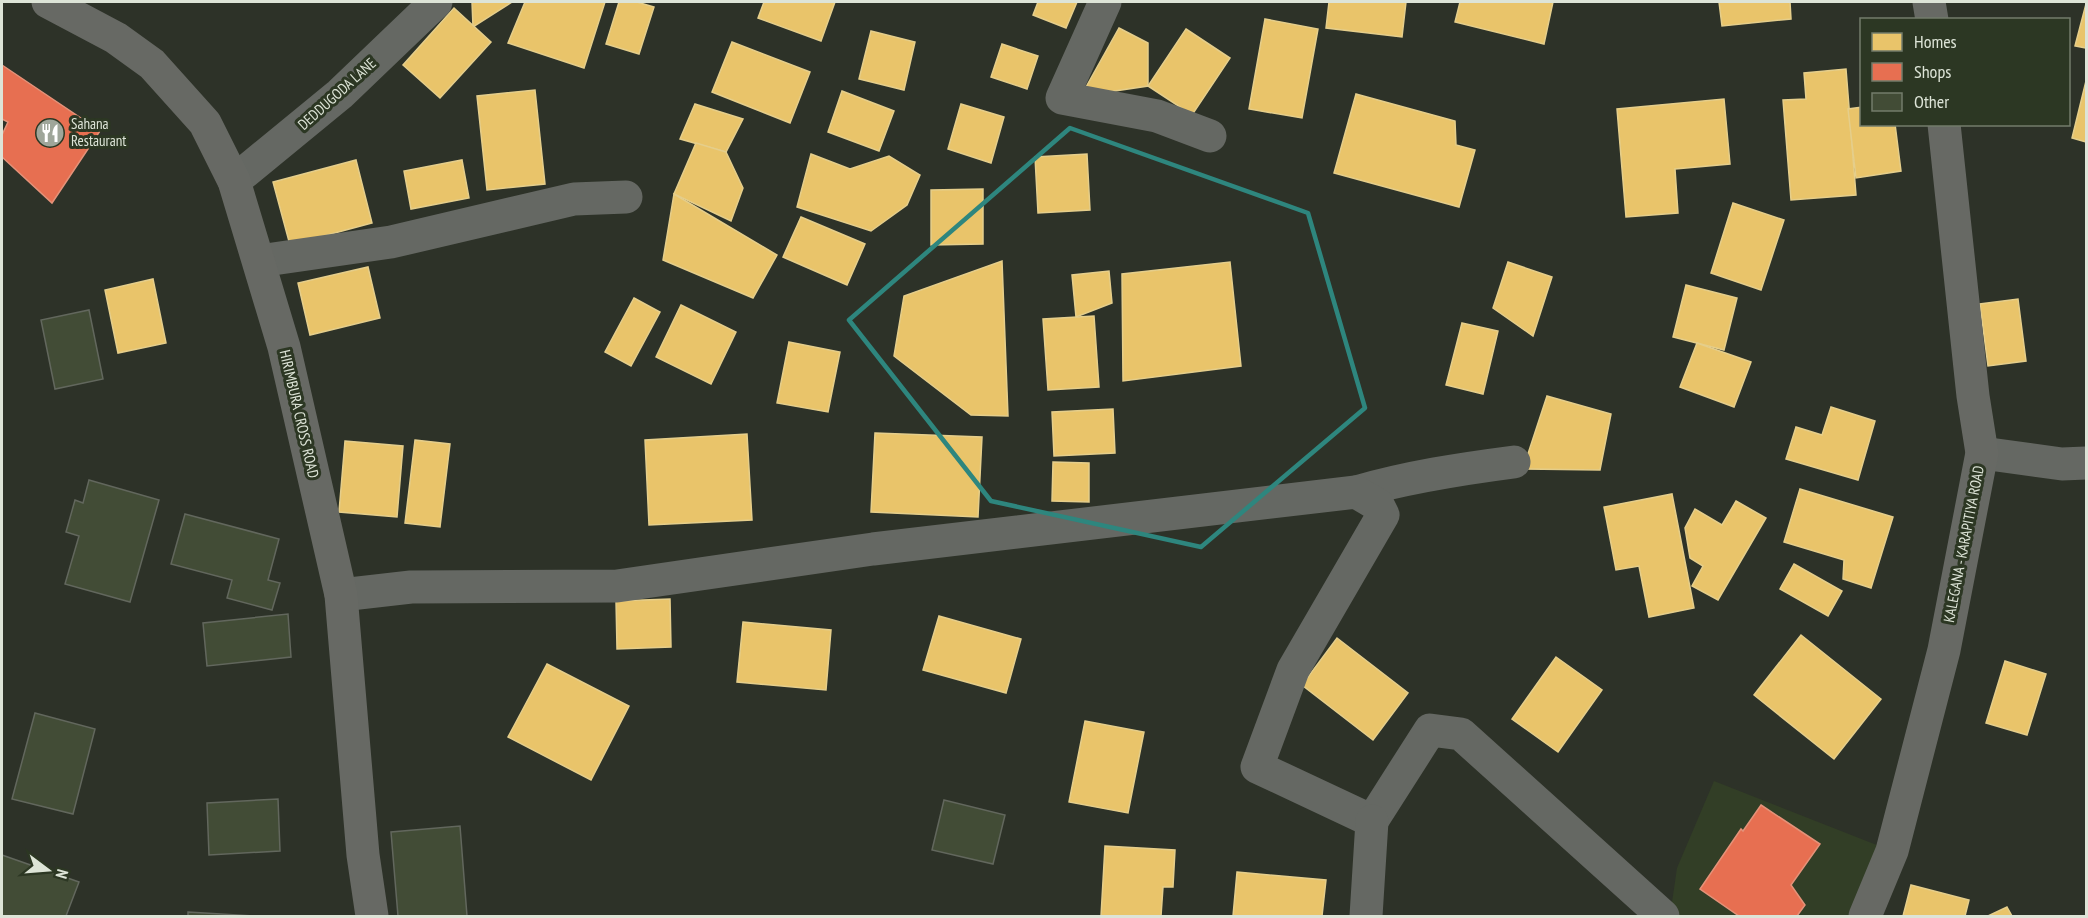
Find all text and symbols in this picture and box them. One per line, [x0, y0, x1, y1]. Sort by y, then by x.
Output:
legend [1860, 18, 2070, 126]
text: Homes [1914, 30, 1957, 53]
street label: DEDDUGODA LANE [294, 54, 380, 134]
text: Shops [1914, 60, 1951, 83]
text: Other [1914, 90, 1949, 113]
place label: Sahana Restaurant [71, 114, 126, 150]
restaurant icon: Sahana Restaurant [34, 117, 66, 149]
street label: HIRIMBURA CROSS ROAD [276, 348, 323, 480]
street label: KALEGANA - KARAPITIYA ROAD [1939, 464, 1988, 624]
north arrow [18, 840, 78, 900]
text: N [52, 867, 73, 881]

